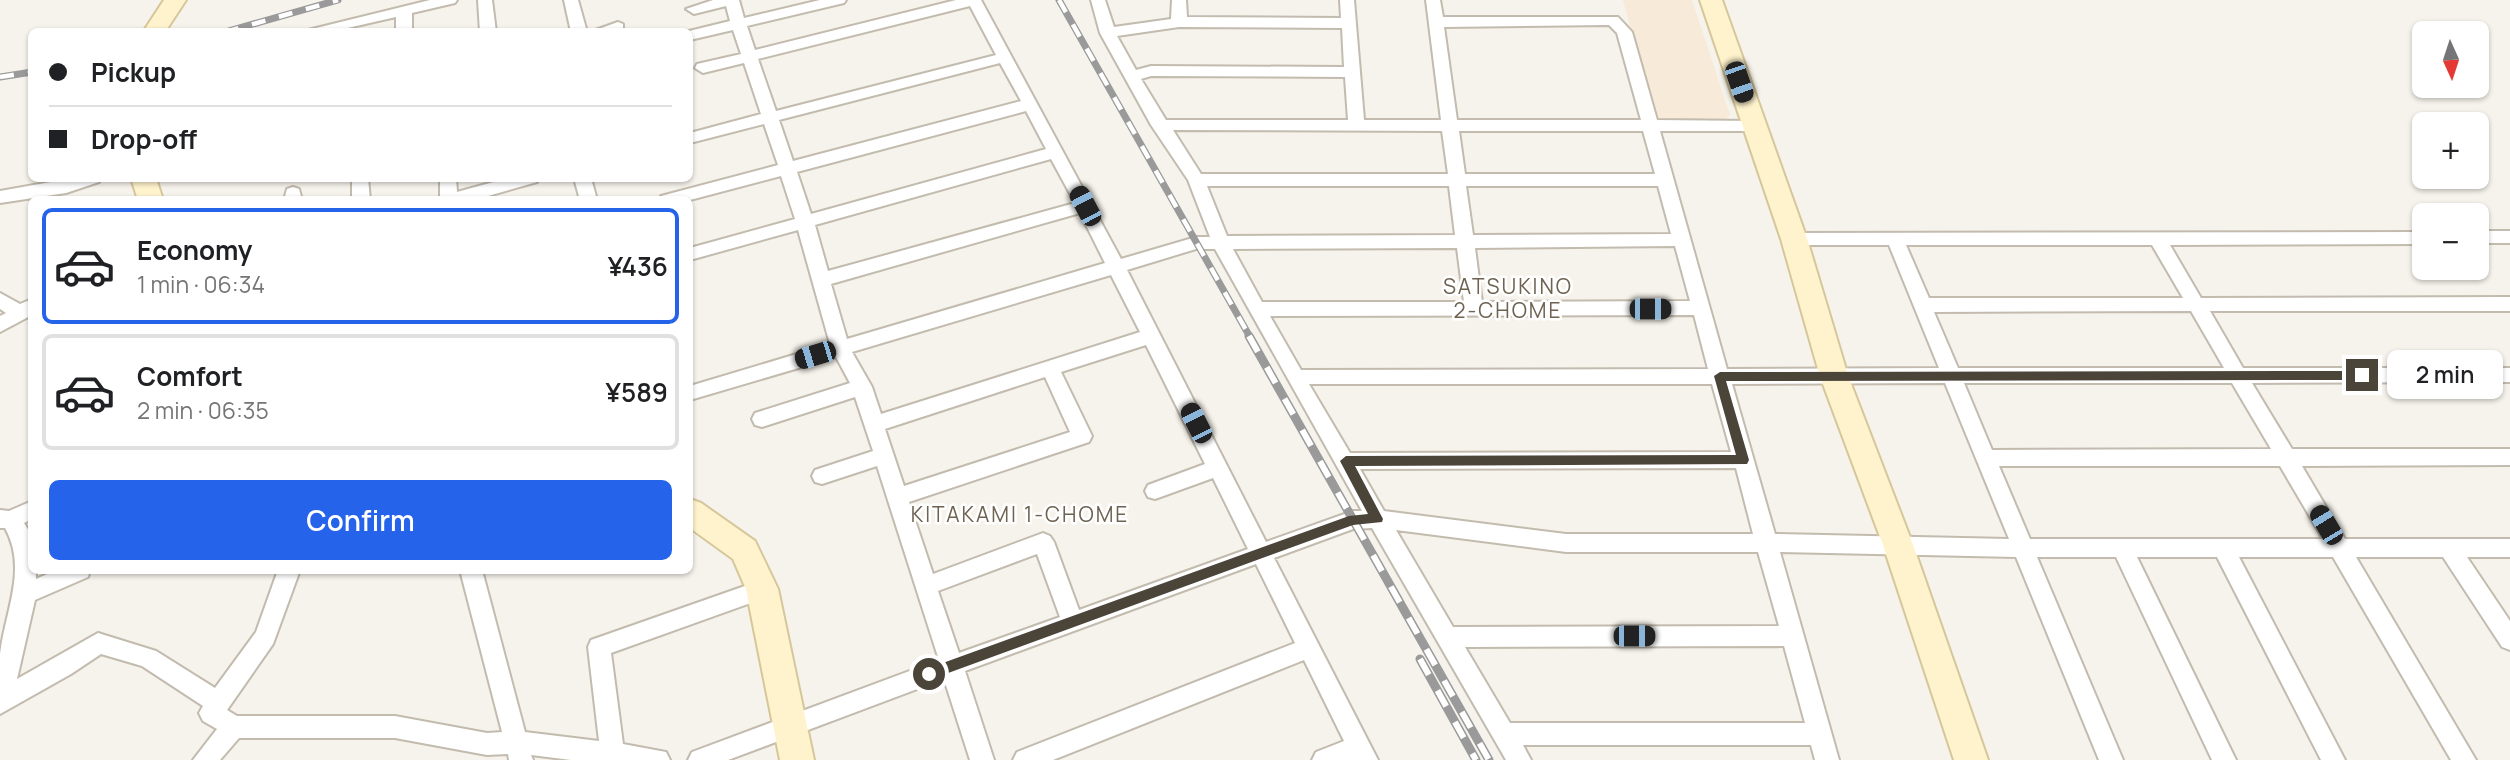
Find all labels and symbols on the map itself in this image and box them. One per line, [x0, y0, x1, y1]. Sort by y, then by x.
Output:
north arrow [2412, 21, 2488, 98]
car [1723, 59, 1756, 105]
car [1066, 183, 1105, 229]
district label: SATSUKINO 2-CHOME [1443, 272, 1573, 324]
car [1630, 299, 1672, 320]
car [792, 339, 839, 371]
callout: 2 min [2386, 350, 2502, 400]
route end [2346, 359, 2378, 391]
car [1178, 400, 1215, 446]
district label: KITAKAMI 1-CHOME [911, 500, 1129, 528]
car [2307, 502, 2346, 548]
car [1614, 626, 1656, 647]
route start [913, 658, 945, 690]

